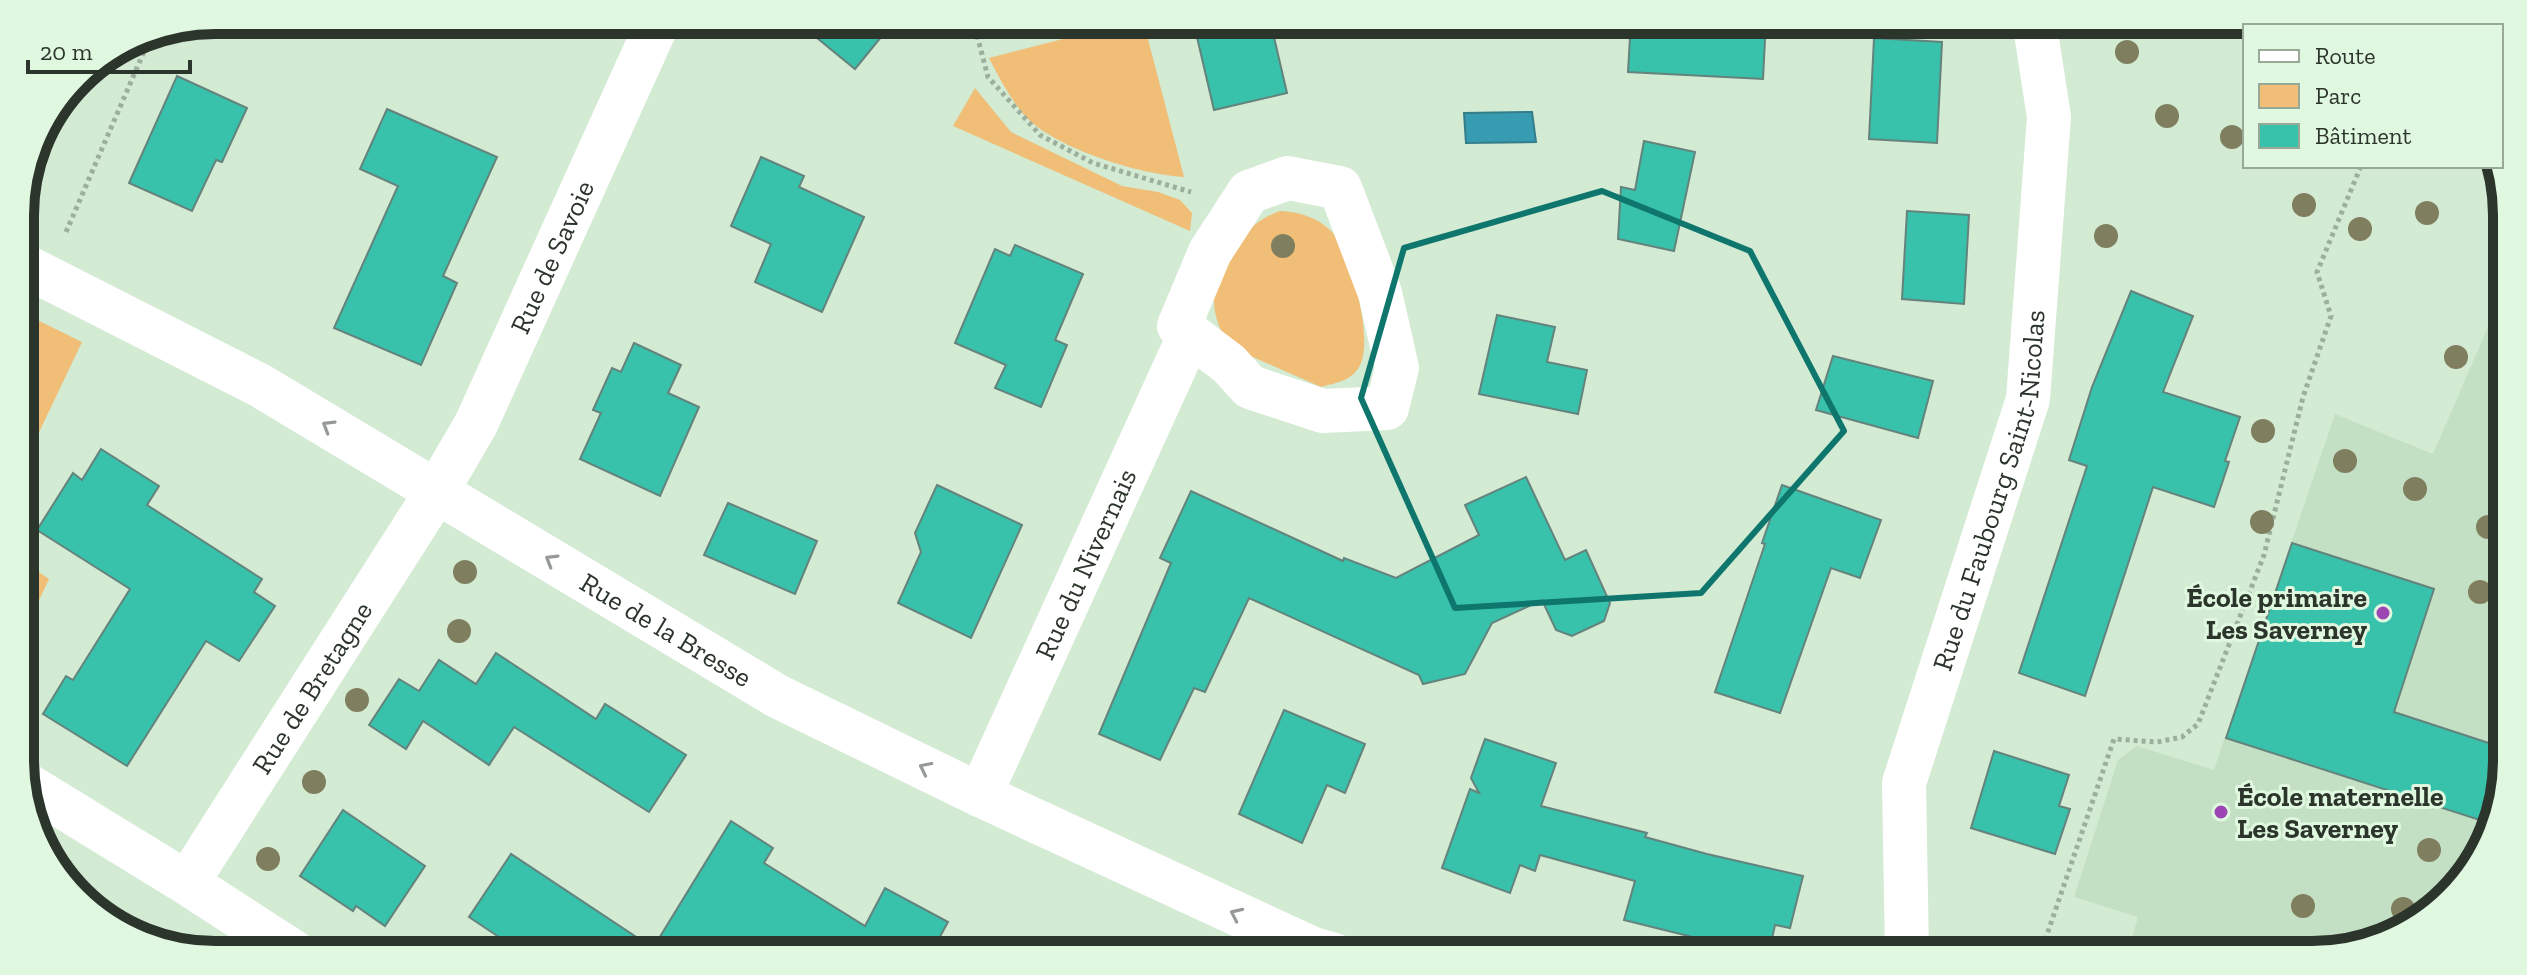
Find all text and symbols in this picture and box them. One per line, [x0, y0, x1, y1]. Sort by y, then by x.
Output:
scale bar [28, 24, 190, 74]
legend [2243, 24, 2503, 168]
text: 20 m [40, 37, 93, 66]
text: Route [2315, 41, 2375, 70]
text: Parc [2315, 81, 2361, 110]
text: Bâtiment [2315, 121, 2411, 150]
street label: Rue de Savoie [503, 175, 601, 339]
street label: Rue du Faubourg Saint-Nicolas [1925, 309, 2052, 675]
one-way arrow [322, 420, 337, 436]
street label: Rue du Nivernais [1028, 463, 1143, 665]
one-way arrow [545, 554, 560, 569]
street label: Rue de la Bresse [574, 566, 758, 694]
place label: École primaire Les Saverney [2186, 581, 2367, 646]
street label: Rue de Bretagne [245, 595, 379, 780]
marker: École primaire Les Saverney [2374, 604, 2392, 622]
one-way arrow [918, 762, 933, 778]
place label: École maternelle Les Saverney [2237, 780, 2443, 845]
marker: École maternelle Les Saverney [2212, 803, 2230, 821]
one-way arrow [1230, 907, 1245, 923]

